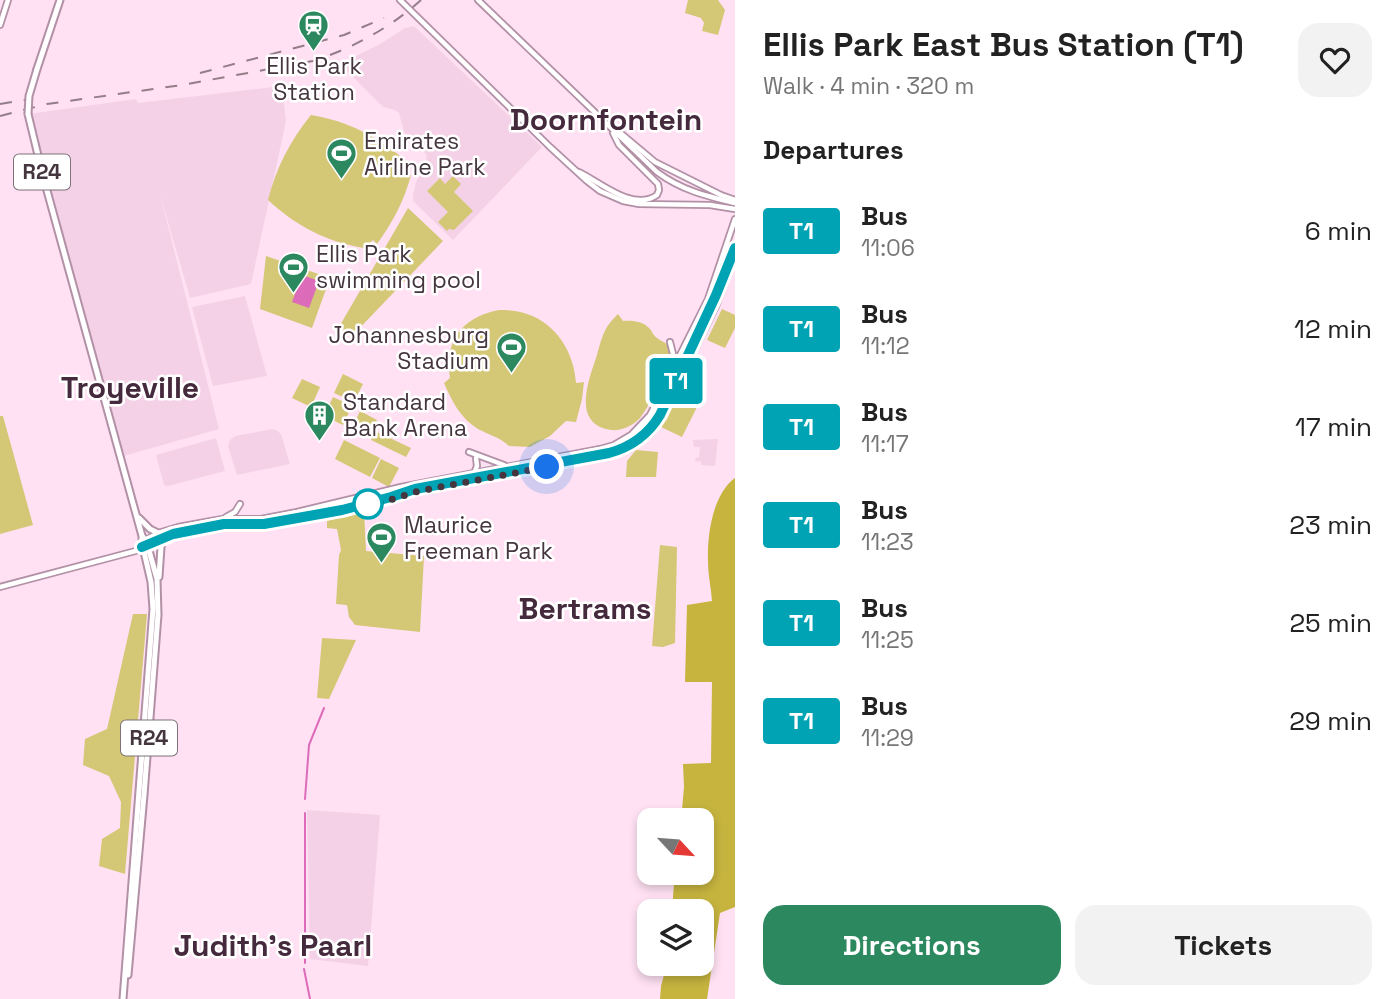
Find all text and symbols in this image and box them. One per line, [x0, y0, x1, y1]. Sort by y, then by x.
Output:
station icon: Ellis Park Station [297, 8, 331, 52]
button: heart [1298, 23, 1372, 97]
text: Ellis Park East Bus Station (T1) [763, 24, 1244, 66]
place label: Ellis Park Station [266, 51, 362, 107]
text: Walk · 4 min · 320 m [763, 71, 974, 101]
district label: Doornfontein [510, 100, 702, 139]
place label: Emirates Airline Park [364, 126, 486, 182]
text: Departures [763, 133, 904, 167]
sports icon: Emirates Airline Park [324, 137, 358, 181]
road number: R24 [14, 154, 70, 190]
text: Bus [861, 199, 908, 233]
text: 6 min [1305, 214, 1372, 248]
text: T1 [789, 215, 814, 246]
text: 11:06 [861, 233, 915, 263]
place label: Ellis Park swimming pool [316, 239, 481, 295]
sports icon: Ellis Park swimming pool [276, 250, 310, 294]
text: Bus [861, 297, 908, 331]
text: 12 min [1294, 312, 1372, 346]
text: T1 [789, 313, 814, 344]
place label: Johannesburg Stadium [329, 320, 489, 376]
sports icon: Johannesburg Stadium [495, 331, 529, 375]
text: 11:12 [861, 331, 910, 361]
line badge: T1 [644, 358, 708, 404]
text: T1 [664, 365, 688, 396]
district label: Troyeville [61, 368, 199, 407]
place label: Standard Bank Arena [343, 387, 467, 443]
text: Bus [861, 395, 908, 429]
building icon: Standard Bank Arena [303, 398, 337, 442]
text: 17 min [1295, 410, 1372, 444]
text: T1 [789, 411, 814, 442]
text: 11:17 [861, 429, 909, 459]
your location [529, 449, 564, 484]
unlabelled marker [353, 489, 383, 519]
text: Bus [861, 493, 908, 527]
text: 23 min [1289, 508, 1372, 542]
text: T1 [789, 509, 814, 540]
place label: Maurice Freeman Park [404, 510, 553, 566]
sports icon: Maurice Freeman Park [364, 521, 398, 565]
text: 11:23 [861, 527, 914, 557]
district label: Bertrams [519, 589, 652, 628]
text: Bus [861, 591, 908, 625]
text: 25 min [1289, 606, 1372, 640]
text: T1 [789, 607, 814, 638]
text: 11:25 [861, 625, 914, 655]
text: Bus [861, 689, 908, 723]
text: 29 min [1289, 704, 1372, 738]
text: T1 [789, 705, 814, 736]
road number: R24 [121, 720, 177, 756]
text: 11:29 [861, 723, 914, 753]
north arrow [637, 808, 714, 886]
map controls [637, 808, 714, 976]
button: layers [637, 899, 714, 976]
button: Directions [763, 905, 1061, 985]
button: Tickets [1075, 905, 1372, 985]
district label: Judith's Paarl [174, 926, 372, 965]

